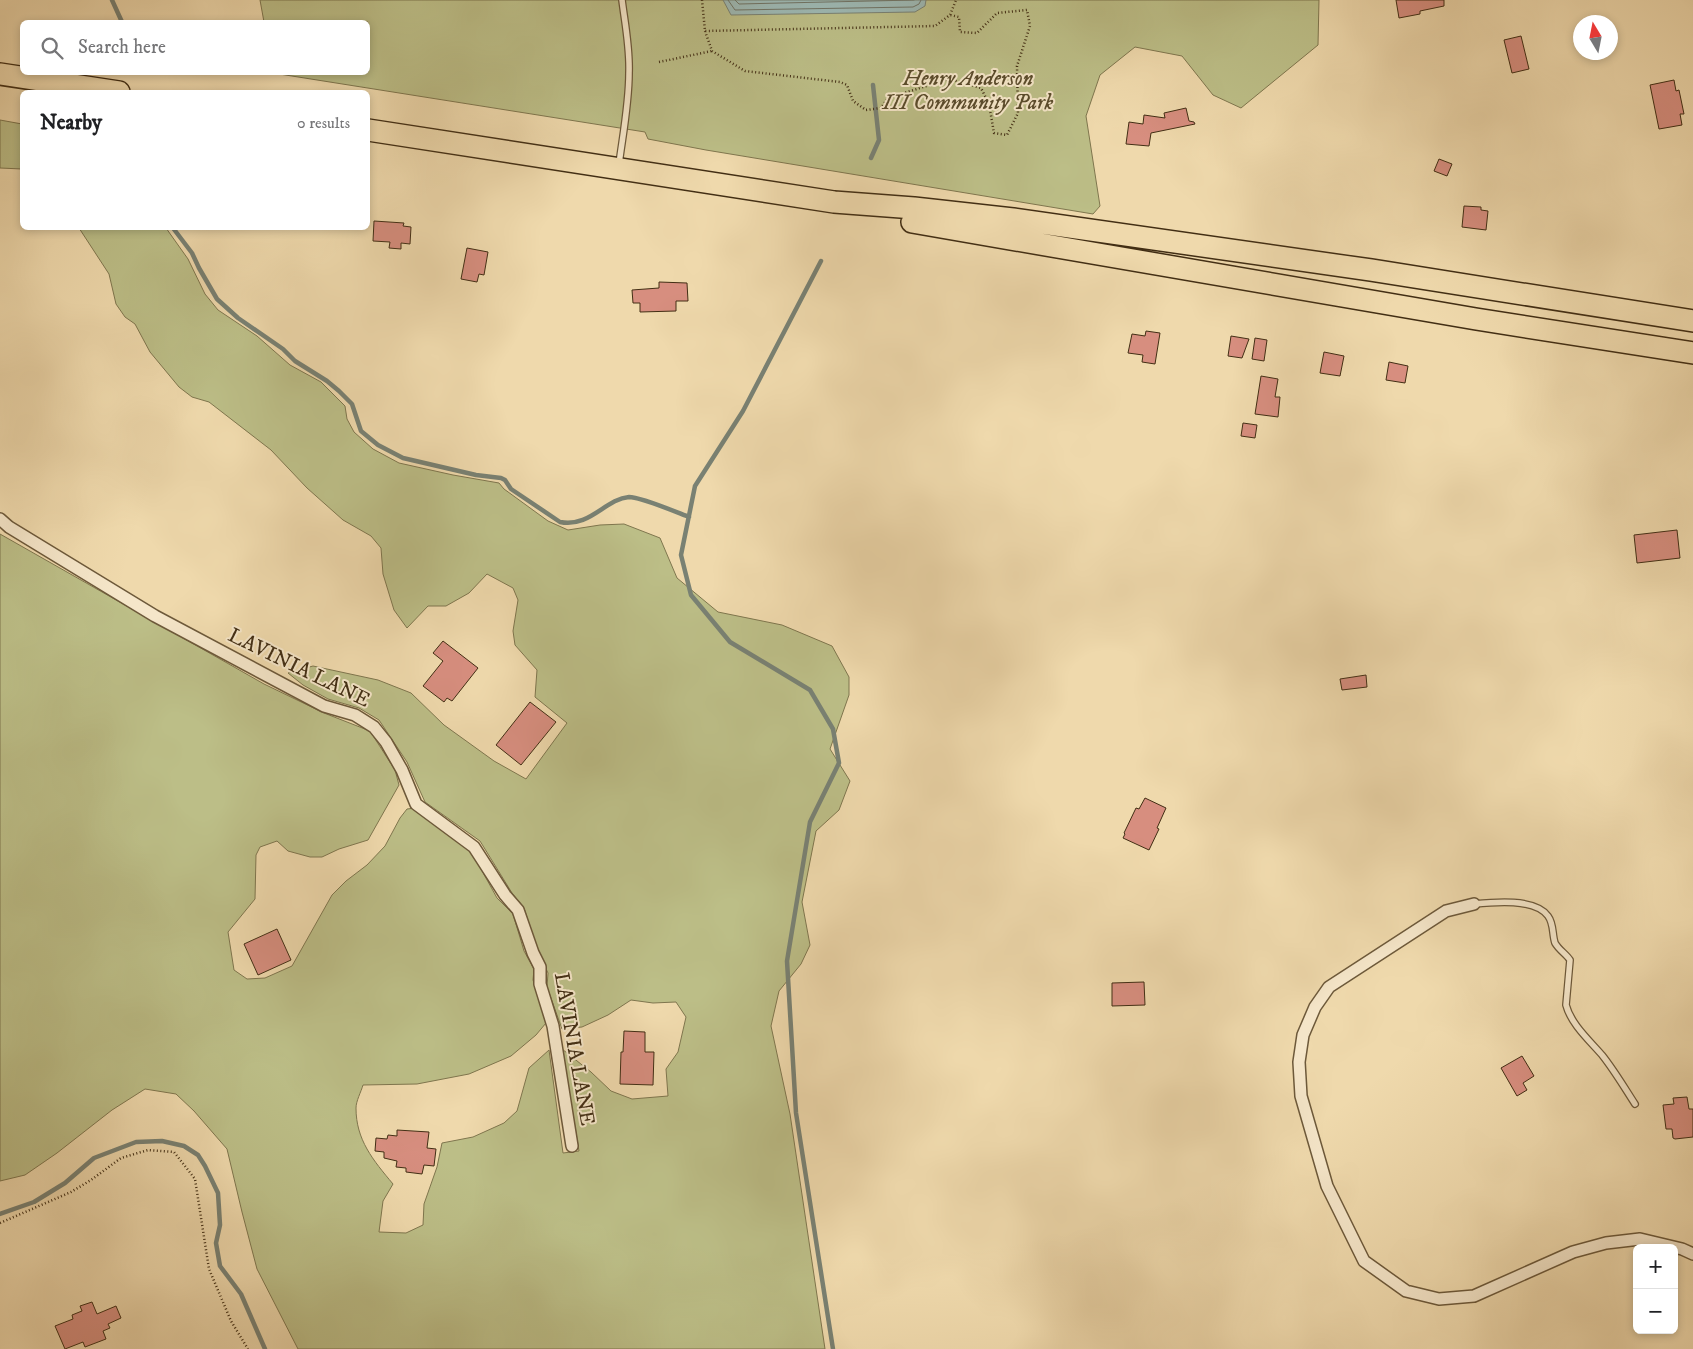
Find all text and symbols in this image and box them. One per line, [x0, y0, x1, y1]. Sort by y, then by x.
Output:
north arrow [1573, 15, 1618, 60]
search box [20, 20, 370, 75]
icon: search [38, 34, 66, 62]
text: Search here [78, 36, 166, 59]
park label: Henry Anderson III Community Park [881, 66, 1054, 116]
text: Nearby [40, 110, 102, 136]
text: 0 results [297, 113, 350, 133]
street label: LAVINIA LANE [224, 622, 374, 714]
street label: LAVINIA LANE [548, 970, 600, 1128]
map controls [1633, 1244, 1678, 1334]
button: + [1633, 1244, 1678, 1289]
button: − [1633, 1289, 1678, 1334]

